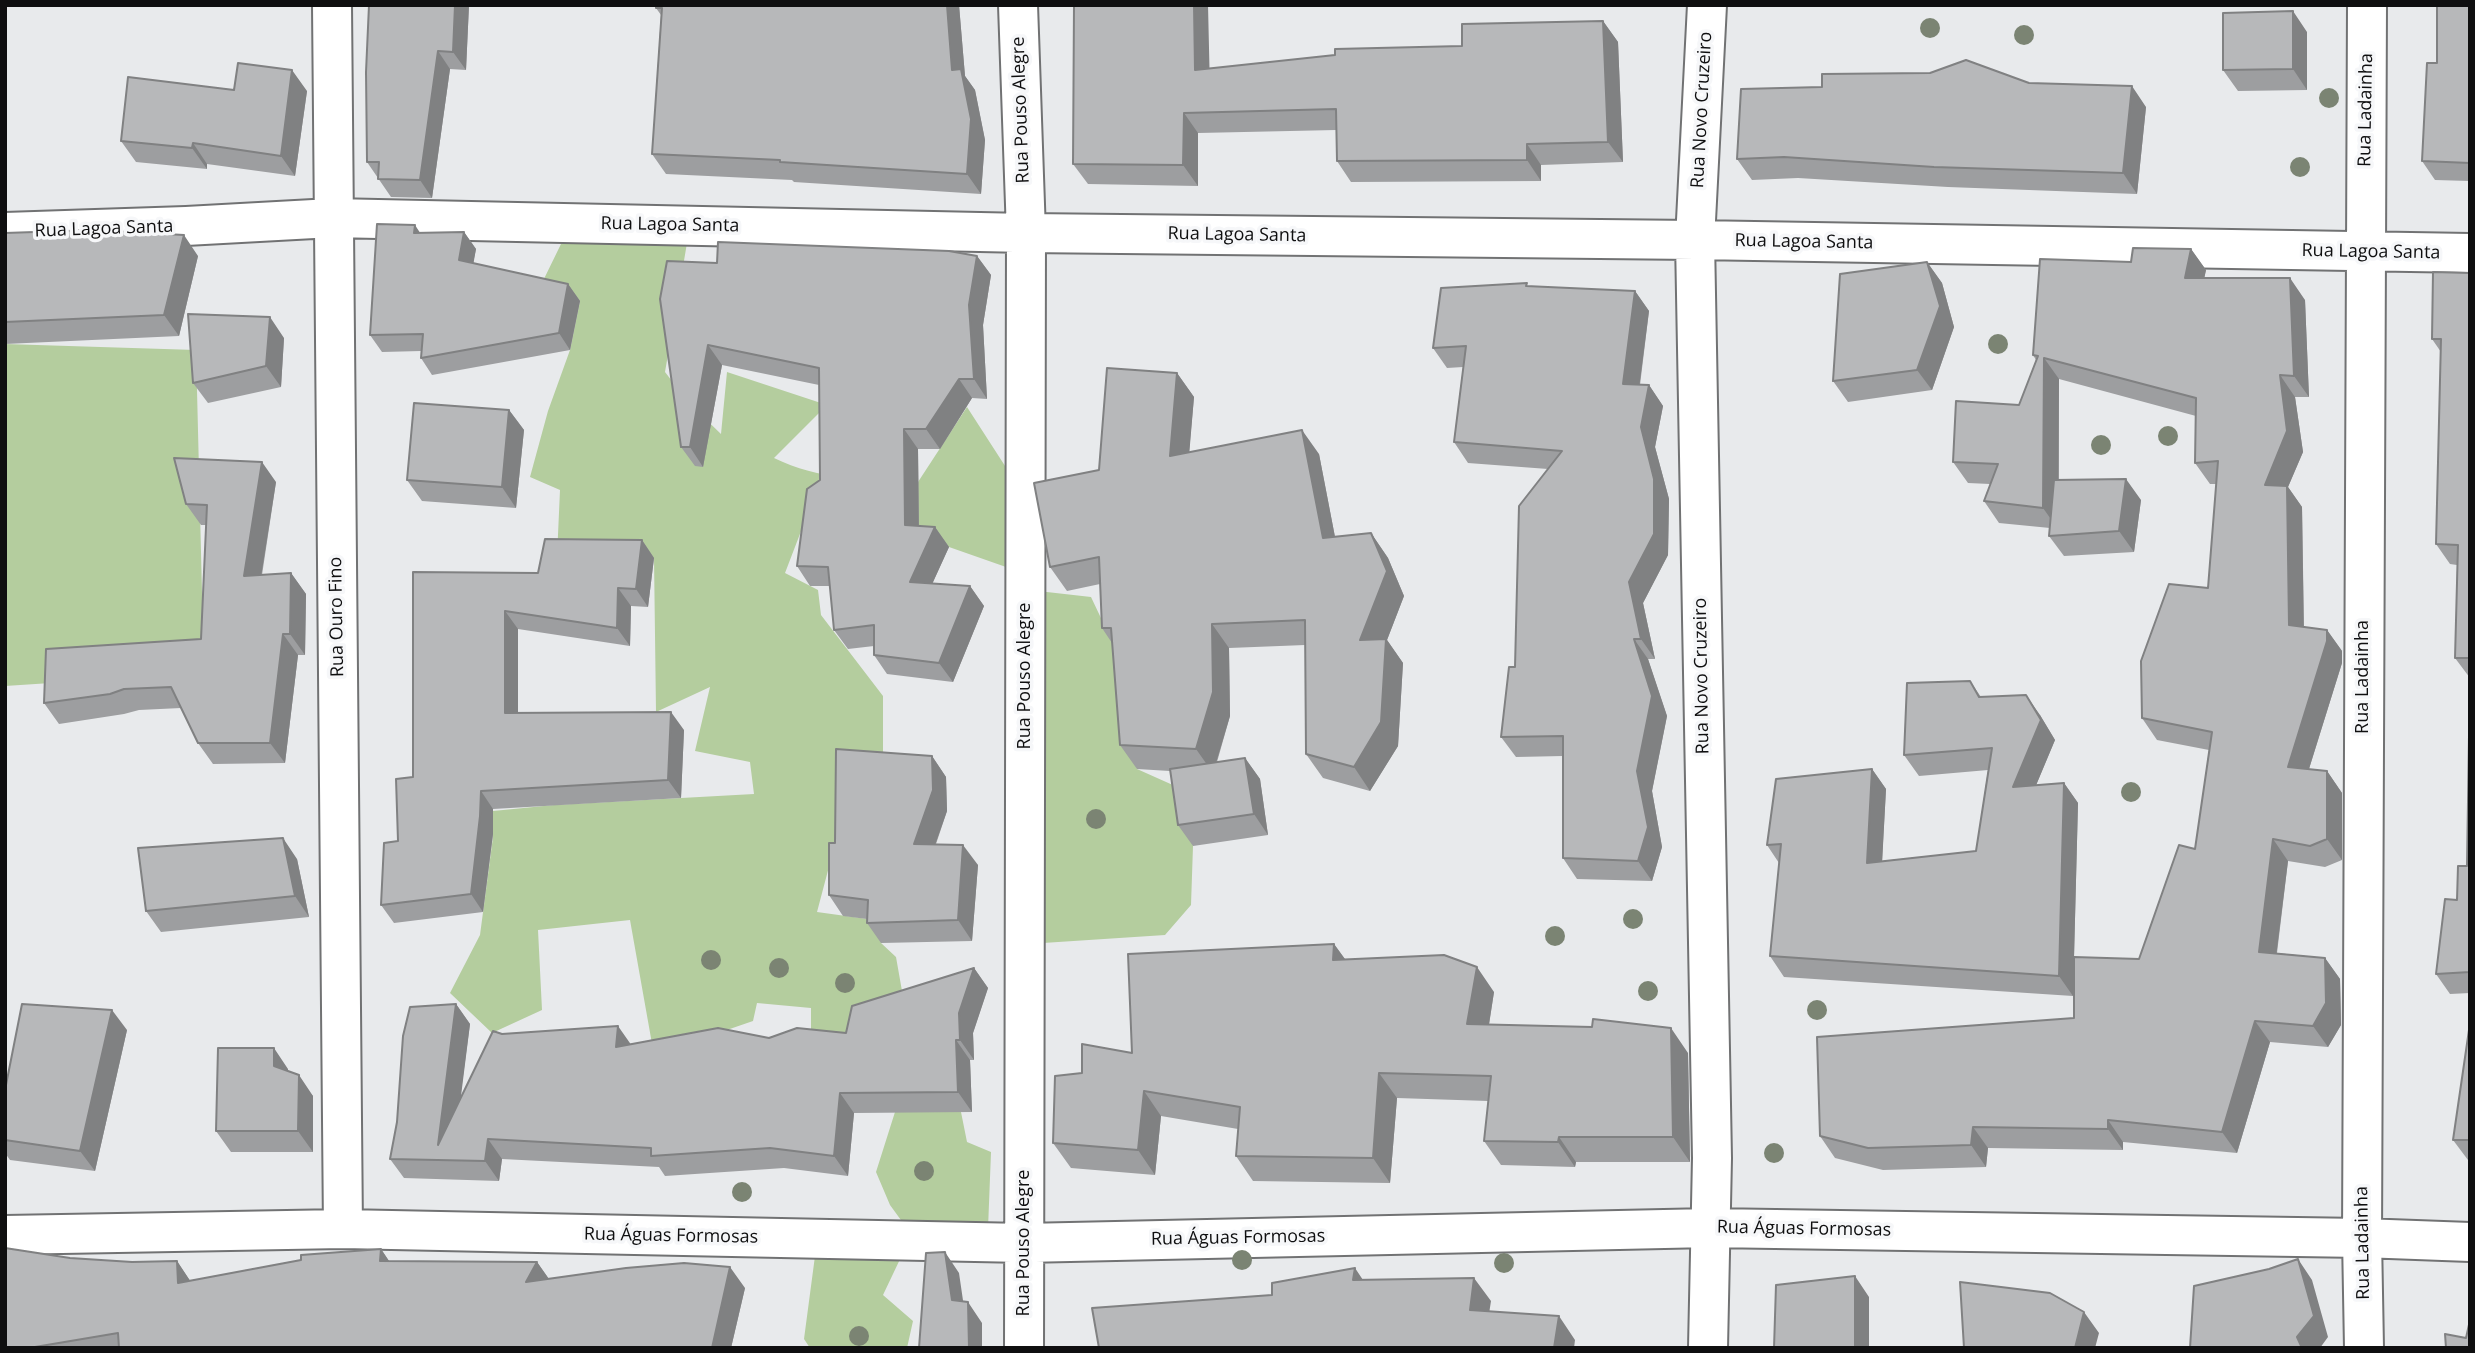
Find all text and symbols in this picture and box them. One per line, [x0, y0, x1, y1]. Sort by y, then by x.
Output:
street label: Rua Novo Cruzeiro [1687, 31, 1717, 189]
street label: Rua Pouso Alegre [1008, 36, 1034, 184]
street label: Rua Ladainha [2354, 53, 2378, 167]
street label: Rua Lagoa Santa [600, 213, 740, 237]
street label: Rua Lagoa Santa [34, 216, 174, 242]
street label: Rua Lagoa Santa [1167, 223, 1307, 247]
street label: Rua Lagoa Santa [1734, 230, 1874, 254]
street label: Rua Lagoa Santa [2301, 240, 2441, 264]
street label: Rua Ouro Fino [325, 557, 349, 677]
street label: Rua Novo Cruzeiro [1690, 597, 1714, 755]
street label: Rua Pouso Alegre [1014, 603, 1036, 749]
street label: Rua Ladainha [2352, 620, 2374, 734]
street label: Rua Pouso Alegre [1013, 1170, 1035, 1316]
street label: Rua Ladainha [2351, 1186, 2375, 1300]
street label: Rua Águas Formosas [1717, 1217, 1891, 1241]
street label: Rua Águas Formosas [584, 1224, 758, 1248]
street label: Rua Águas Formosas [1151, 1226, 1325, 1250]

